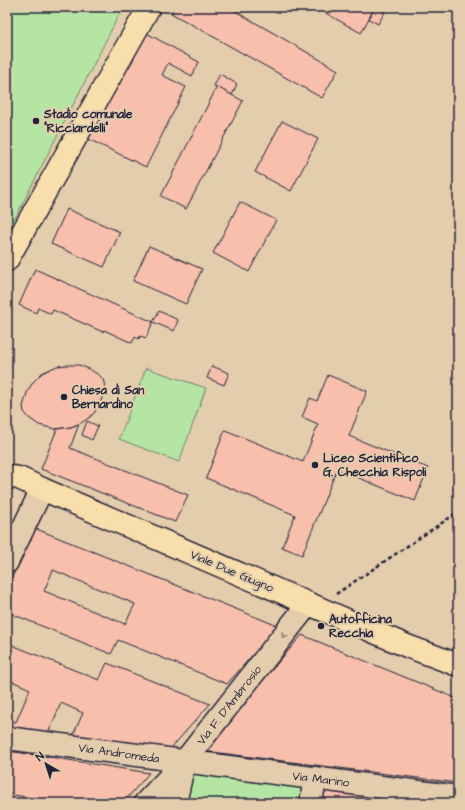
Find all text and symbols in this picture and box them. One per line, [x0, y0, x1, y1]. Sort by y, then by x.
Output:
place label: Stadio comunale "Ricciardelli" [43, 106, 133, 137]
marker: Stadio comunale "Ricciardelli" [31, 116, 41, 126]
place label: Chiesa di San Bernardino [72, 382, 144, 413]
marker: Chiesa di San Bernardino [59, 392, 69, 402]
place label: Liceo Scientifico G. Checchia Rispoli [323, 450, 426, 482]
marker: Liceo Scientifico G. Checchia Rispoli [310, 460, 320, 470]
street label: Viale Due Giugno [187, 546, 276, 598]
place label: Autofficina Recchia [329, 611, 393, 642]
marker: Autofficina Recchia [316, 621, 326, 631]
one-way arrow [282, 630, 289, 637]
street label: Via F. D'Ambrosio [193, 662, 266, 749]
street label: Via Andromeda [77, 739, 160, 768]
north arrow [26, 744, 66, 784]
text: N [33, 749, 47, 765]
street label: Via Marino [291, 768, 351, 791]

